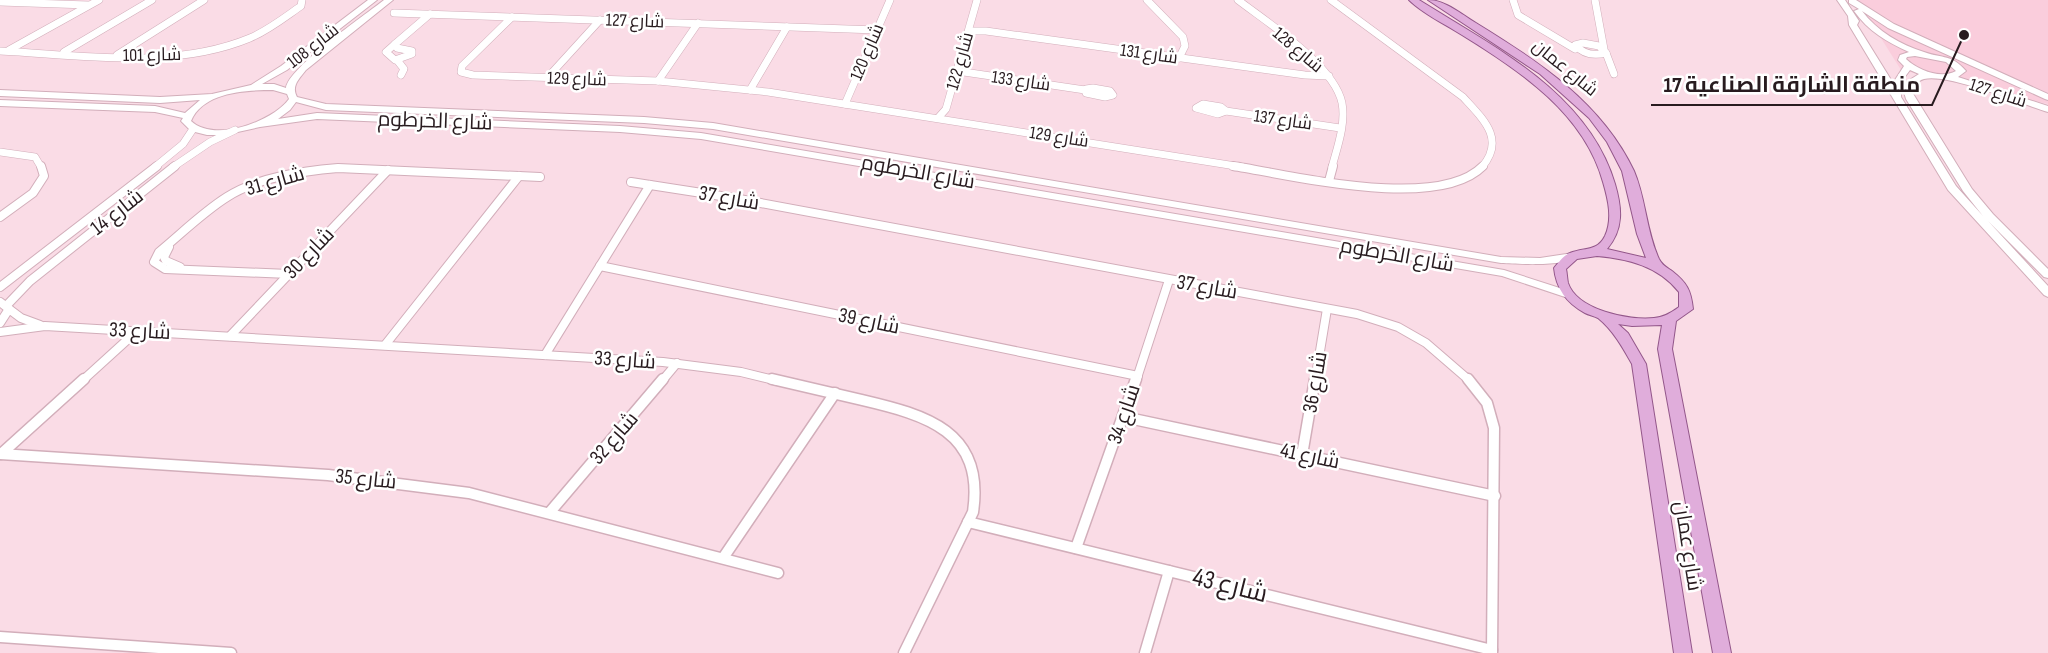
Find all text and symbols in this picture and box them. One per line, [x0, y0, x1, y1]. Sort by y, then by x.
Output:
street label: شارع 127 [605, 9, 665, 34]
street label: شارع 108 [283, 19, 344, 74]
street label: شارع 120 [846, 20, 889, 84]
street label: شارع 128 [1268, 23, 1328, 78]
street label: شارع 122 [942, 30, 979, 93]
street label: شارع عمان [1528, 35, 1602, 101]
street label: شارع 131 [1119, 40, 1179, 69]
street label: شارع 101 [123, 44, 181, 67]
callout: منطقة الشارقة الصناعية 17 [1651, 65, 1932, 105]
street label: شارع 133 [990, 66, 1052, 97]
street label: شارع 129 [547, 67, 607, 92]
text: منطقة الشارقة الصناعية 17 [1664, 72, 1920, 99]
street label: شارع 127 [1966, 74, 2029, 113]
street label: شارع الخرطوم [377, 106, 493, 137]
street label: شارع 137 [1252, 106, 1314, 135]
street label: شارع 129 [1028, 122, 1090, 153]
street label: شارع الخرطوم [859, 150, 977, 195]
street label: شارع 31 [243, 161, 308, 202]
street label: شارع 37 [697, 180, 761, 217]
street label: شارع 14 [86, 184, 149, 241]
street label: شارع 30 [278, 222, 340, 285]
street label: شارع الخرطوم [1338, 233, 1456, 278]
street label: شارع 37 [1175, 269, 1239, 306]
street label: شارع 39 [836, 302, 902, 341]
street label: شارع 33 [109, 317, 171, 346]
street label: شارع 33 [593, 345, 657, 376]
street label: شارع 36 [1297, 349, 1334, 415]
street label: شارع 34 [1102, 381, 1147, 448]
street label: شارع 32 [584, 407, 644, 470]
street label: شارع 41 [1278, 438, 1342, 475]
street label: شارع 35 [334, 463, 398, 496]
street label: شارع عمان [1668, 499, 1707, 593]
street label: شارع 43 [1189, 562, 1271, 610]

